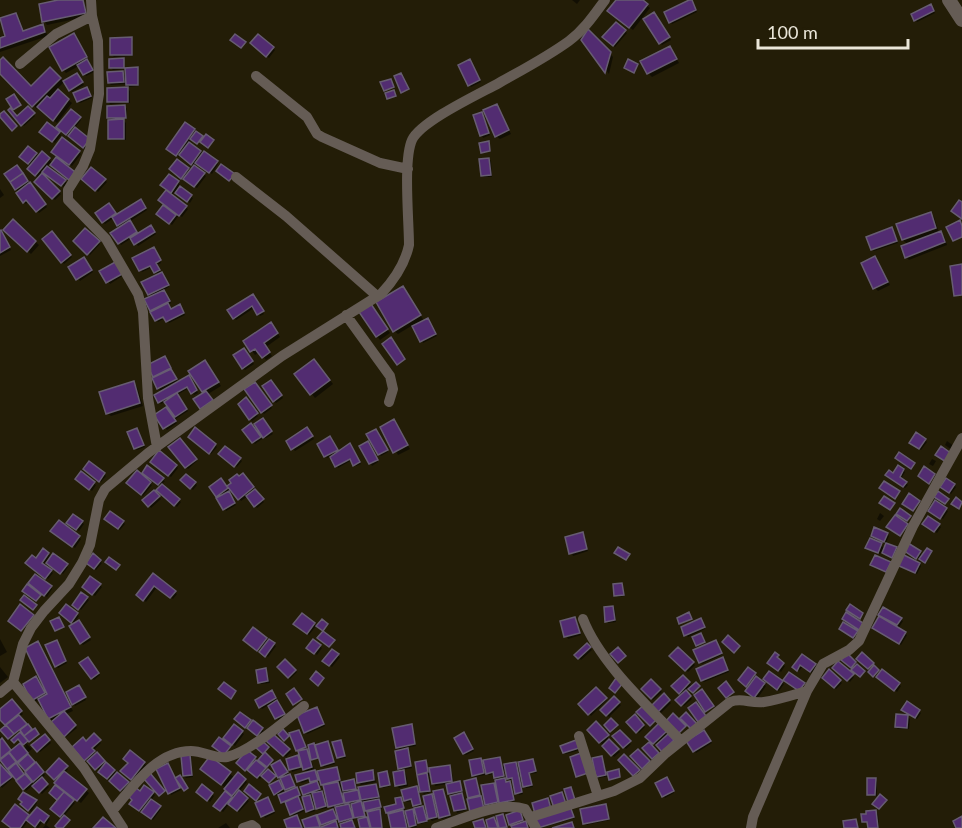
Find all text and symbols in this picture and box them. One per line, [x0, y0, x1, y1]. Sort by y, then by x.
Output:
scale bar [758, 12, 908, 50]
text: 100 m [767, 21, 818, 43]

